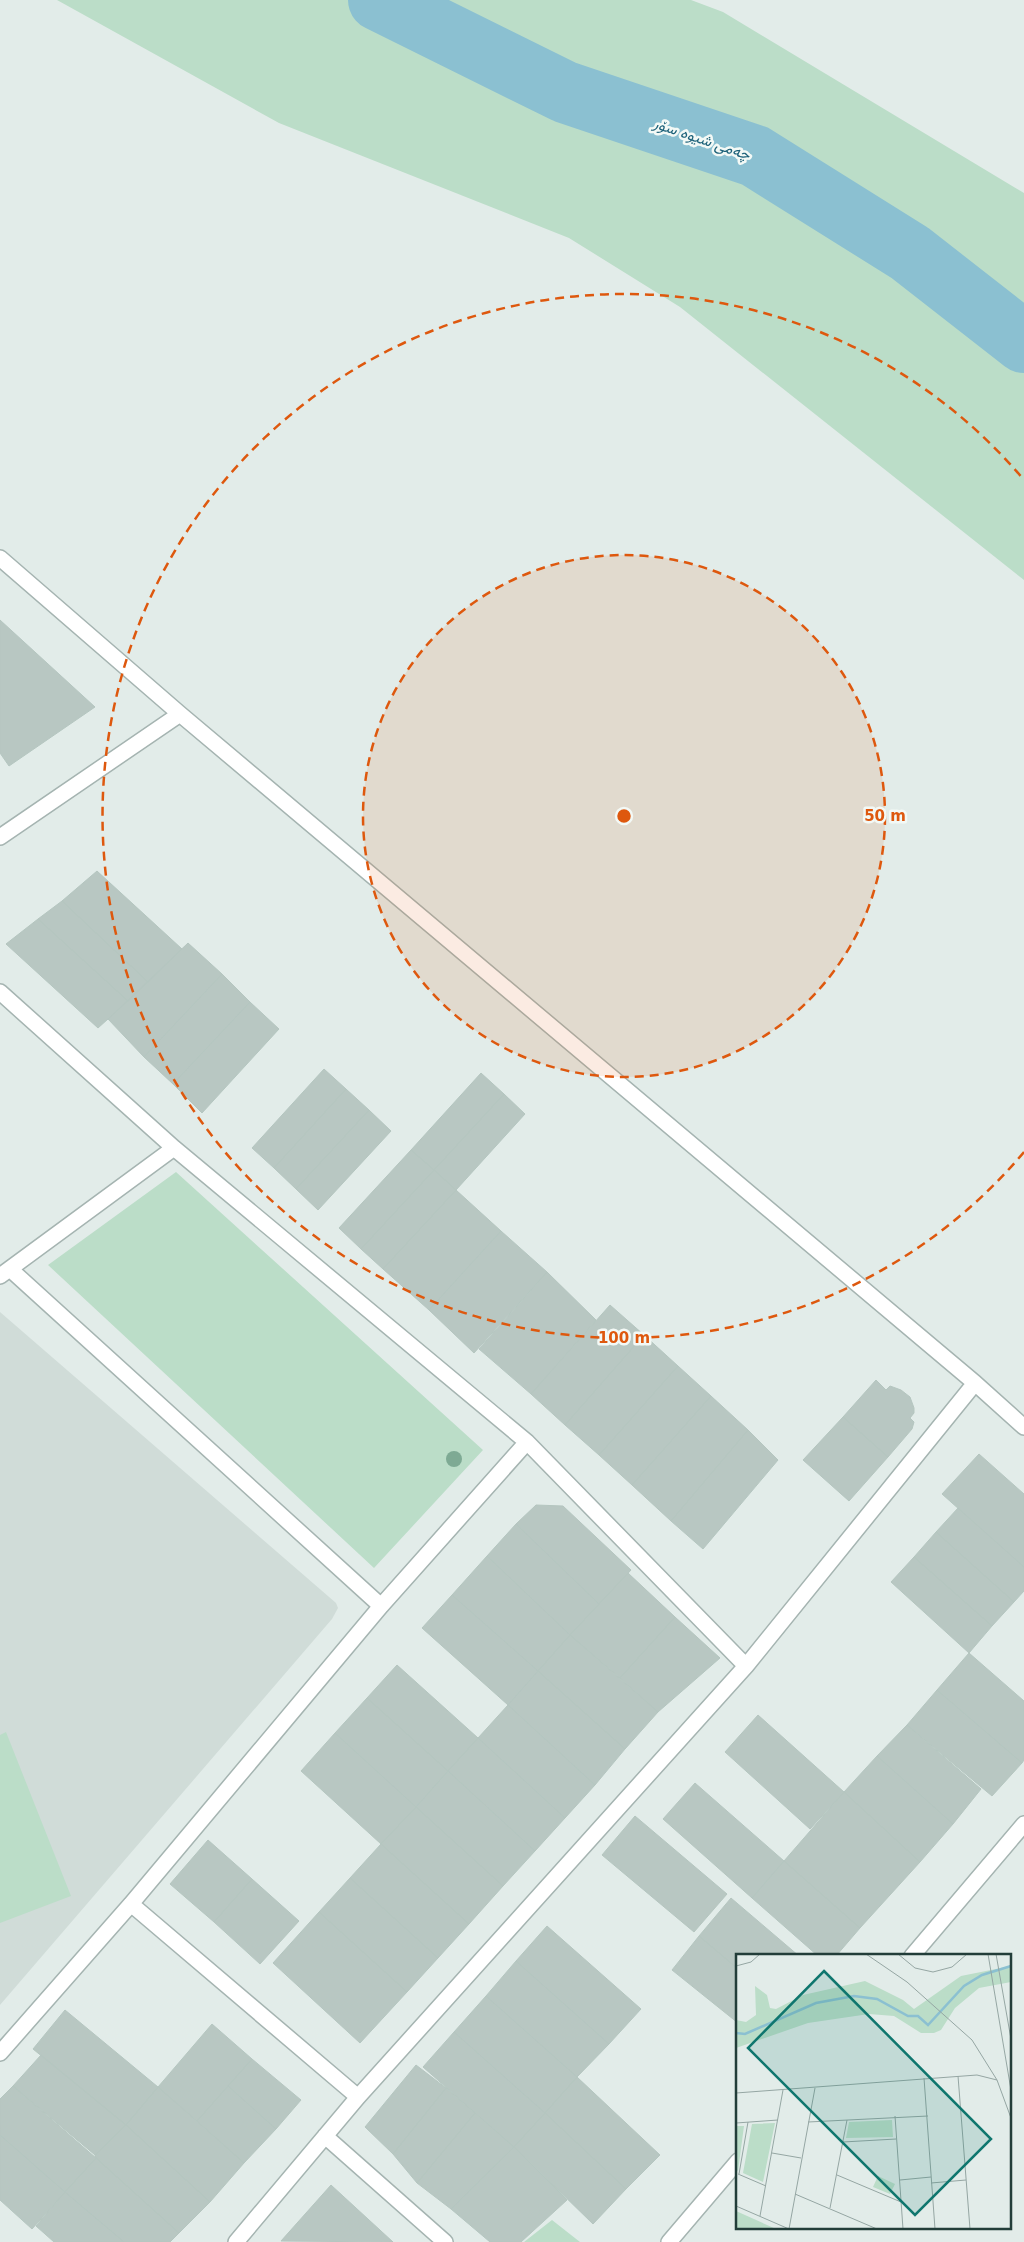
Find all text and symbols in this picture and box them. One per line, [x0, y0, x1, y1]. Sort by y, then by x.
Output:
water label: چەمی شیوە سۆر [650, 114, 753, 165]
centre of rings [615, 807, 633, 825]
text: 50 m [864, 807, 906, 825]
text: 100 m [598, 1329, 650, 1347]
inset map [736, 1954, 1012, 2230]

